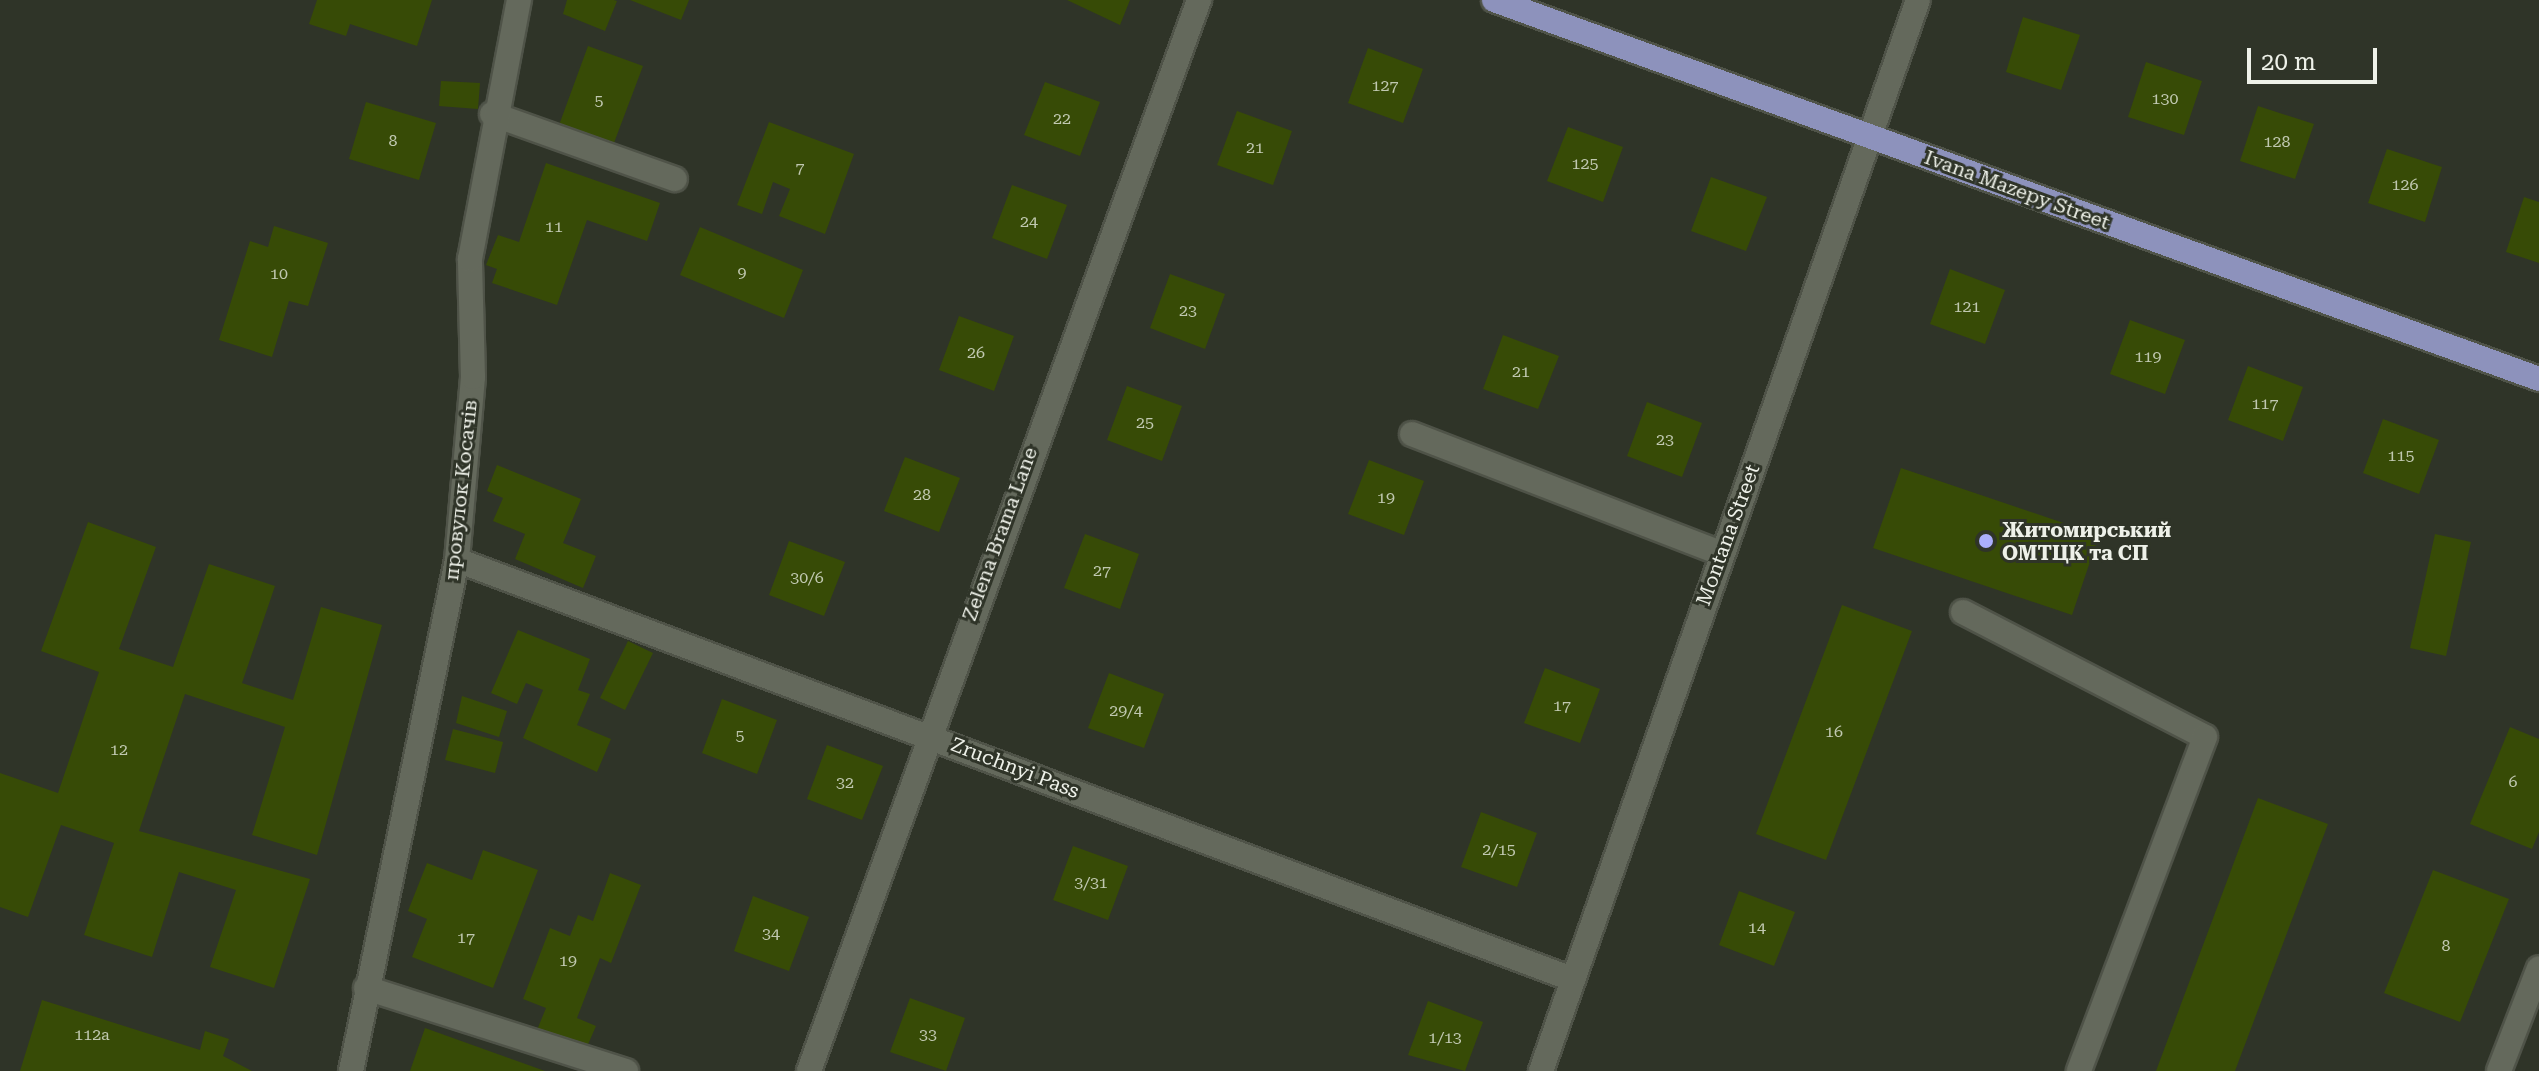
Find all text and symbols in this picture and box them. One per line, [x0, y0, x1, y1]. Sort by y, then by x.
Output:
scale bar [2251, 32, 2381, 82]
text: 20 m [2261, 48, 2316, 76]
house number: 127 [1372, 76, 1398, 96]
house number: 130 [2152, 89, 2178, 109]
house number: 5 [595, 91, 603, 111]
house number: 22 [1053, 109, 1071, 129]
house number: 8 [389, 131, 397, 151]
house number: 128 [2264, 132, 2290, 152]
house number: 21 [1246, 138, 1264, 158]
street label: Ivana Mazepy Street [1921, 145, 2113, 235]
house number: 125 [1572, 154, 1598, 174]
house number: 7 [796, 158, 804, 178]
house number: 126 [2392, 175, 2418, 195]
house number: 24 [1020, 212, 1038, 232]
house number: 11 [545, 217, 563, 237]
house number: 9 [738, 263, 746, 283]
house number: 10 [270, 264, 288, 284]
house number: 121 [1954, 297, 1980, 317]
house number: 23 [1179, 301, 1197, 321]
house number: 26 [967, 343, 985, 363]
house number: 119 [2135, 347, 2161, 367]
house number: 21 [1512, 362, 1530, 382]
house number: 117 [2252, 394, 2278, 414]
street label: провулок Косачів [440, 398, 482, 582]
house number: 25 [1136, 413, 1154, 433]
house number: 23 [1656, 430, 1674, 450]
street label: Zelena Brama Lane [957, 444, 1043, 624]
house number: 115 [2388, 446, 2414, 466]
street label: Montana Street [1691, 461, 1765, 609]
house number: 28 [913, 485, 931, 505]
house number: 19 [1377, 488, 1395, 508]
place label: Житомирський ОМТЦК та СП [2002, 518, 2171, 565]
marker: Житомирський ОМТЦК та СП [1977, 532, 1995, 550]
house number: 27 [1093, 561, 1111, 581]
house number: 30/6 [790, 568, 824, 588]
house number: 17 [1553, 696, 1571, 716]
house number: 29/4 [1109, 701, 1143, 721]
house number: 16 [1825, 722, 1843, 742]
house number: 5 [736, 726, 744, 746]
street label: Zruchnyi Pass [948, 733, 1082, 803]
house number: 12 [110, 740, 128, 760]
house number: 6 [2509, 772, 2517, 792]
house number: 32 [836, 773, 854, 793]
house number: 2/15 [1482, 840, 1516, 860]
house number: 3/31 [1074, 873, 1108, 893]
house number: 14 [1748, 918, 1766, 938]
house number: 34 [762, 924, 780, 944]
house number: 17 [457, 928, 475, 948]
house number: 8 [2442, 936, 2450, 956]
house number: 19 [559, 951, 577, 971]
house number: 112а [74, 1025, 110, 1045]
house number: 33 [919, 1025, 937, 1045]
house number: 1/13 [1428, 1028, 1462, 1048]

